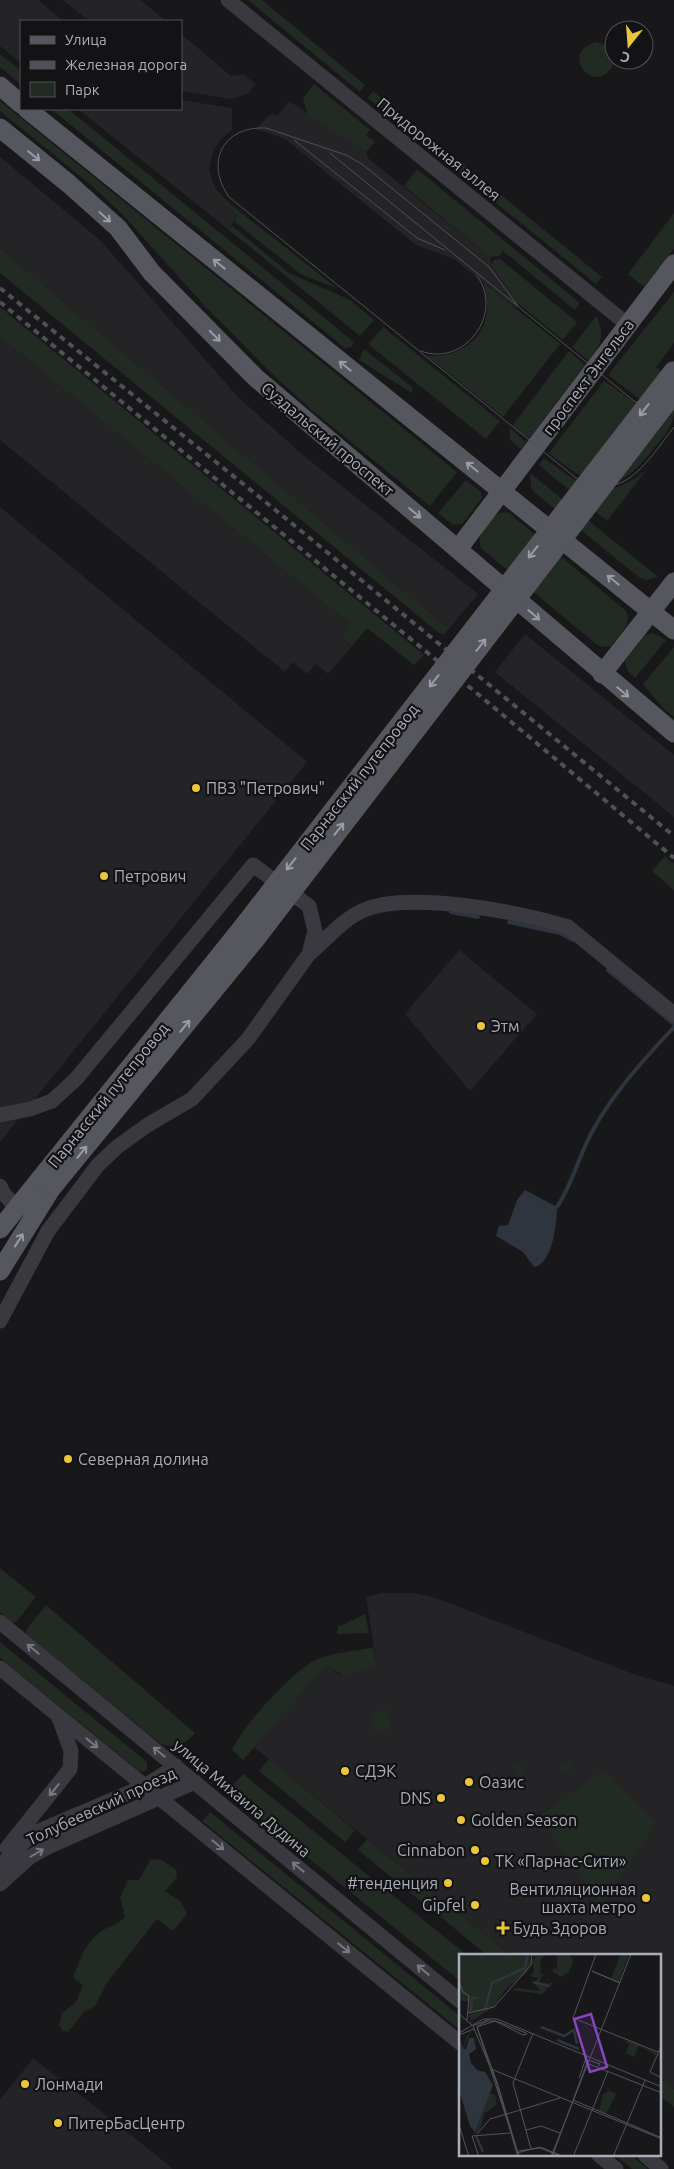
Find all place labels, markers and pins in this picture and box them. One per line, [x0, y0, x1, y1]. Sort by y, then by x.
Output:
place label: ПВЗ "Петрович" [206, 779, 325, 797]
marker: ПВЗ "Петрович" [190, 782, 202, 794]
place label: Петрович [114, 867, 186, 885]
marker: Петрович [98, 870, 110, 882]
place label: Этм [491, 1017, 520, 1035]
marker: Этм [475, 1020, 487, 1032]
place label: Северная долина [78, 1450, 209, 1468]
marker: Северная долина [62, 1453, 74, 1465]
place label: СДЭК [355, 1762, 396, 1780]
marker: СДЭК [339, 1765, 351, 1777]
place label: Оазис [479, 1773, 525, 1791]
marker: Оазис [463, 1776, 475, 1788]
place label: DNS [400, 1789, 431, 1807]
marker: DNS [435, 1792, 447, 1804]
place label: Golden Season [471, 1811, 577, 1829]
marker: Golden Season [455, 1814, 467, 1826]
place label: Cinnabon [397, 1841, 465, 1859]
marker: Cinnabon [469, 1844, 481, 1856]
place label: ТК «Парнас-Сити» [495, 1852, 626, 1870]
marker: ТК «Парнас-Сити» [479, 1855, 491, 1867]
place label: #тенденция [347, 1874, 438, 1892]
marker: #тенденция [442, 1877, 454, 1889]
place label: Вентиляционная шахта метро [509, 1880, 636, 1916]
marker: Вентиляционная шахта метро [640, 1892, 652, 1904]
place label: Gipfel [422, 1896, 465, 1914]
marker: Gipfel [469, 1899, 481, 1911]
place label: Будь Здоров [513, 1919, 607, 1937]
marker: Будь Здоров [497, 1922, 509, 1934]
place label: Лонмади [35, 2075, 103, 2093]
marker: Лонмади [19, 2078, 31, 2090]
place label: ПитерБасЦентр [68, 2114, 185, 2132]
marker: ПитерБасЦентр [52, 2117, 64, 2129]

